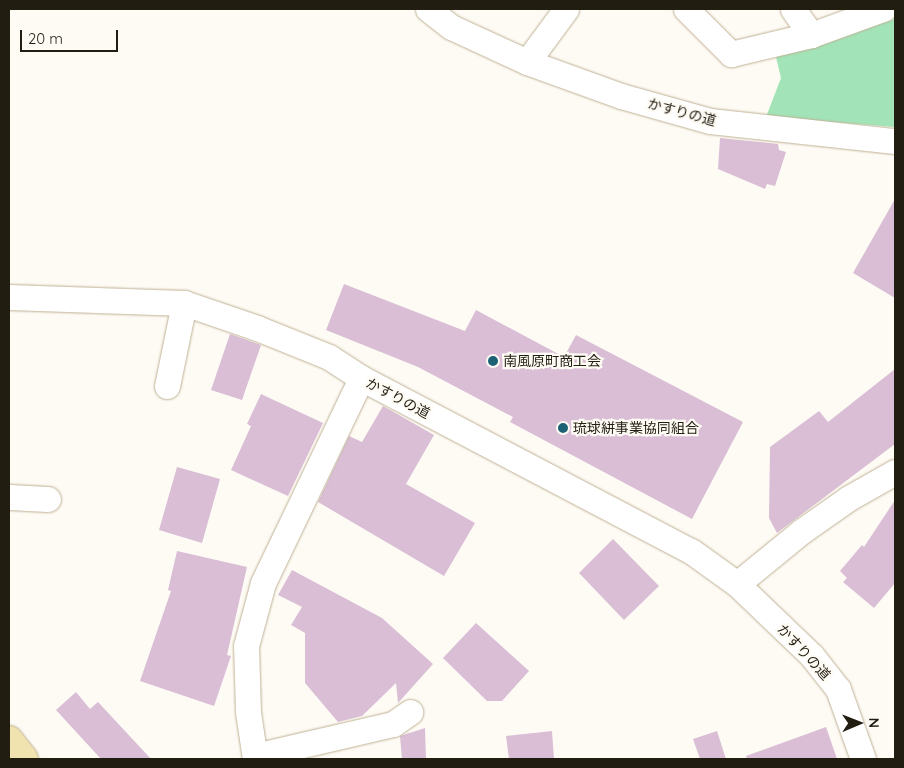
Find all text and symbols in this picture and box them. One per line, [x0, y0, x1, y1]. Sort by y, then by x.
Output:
scale bar [22, 20, 120, 52]
text: 20 m [28, 29, 63, 48]
street label: かすりの道 [646, 95, 718, 129]
place label: 南風原町商工会 [503, 353, 601, 369]
marker: 南風原町商工会 [487, 355, 499, 367]
street label: かすりの道 [363, 374, 433, 422]
place label: 琉球絣事業協同組合 [573, 420, 699, 436]
marker: 琉球絣事業協同組合 [557, 422, 569, 434]
street label: かすりの道 [774, 621, 834, 683]
north arrow [834, 698, 884, 748]
text: N [865, 717, 883, 728]

